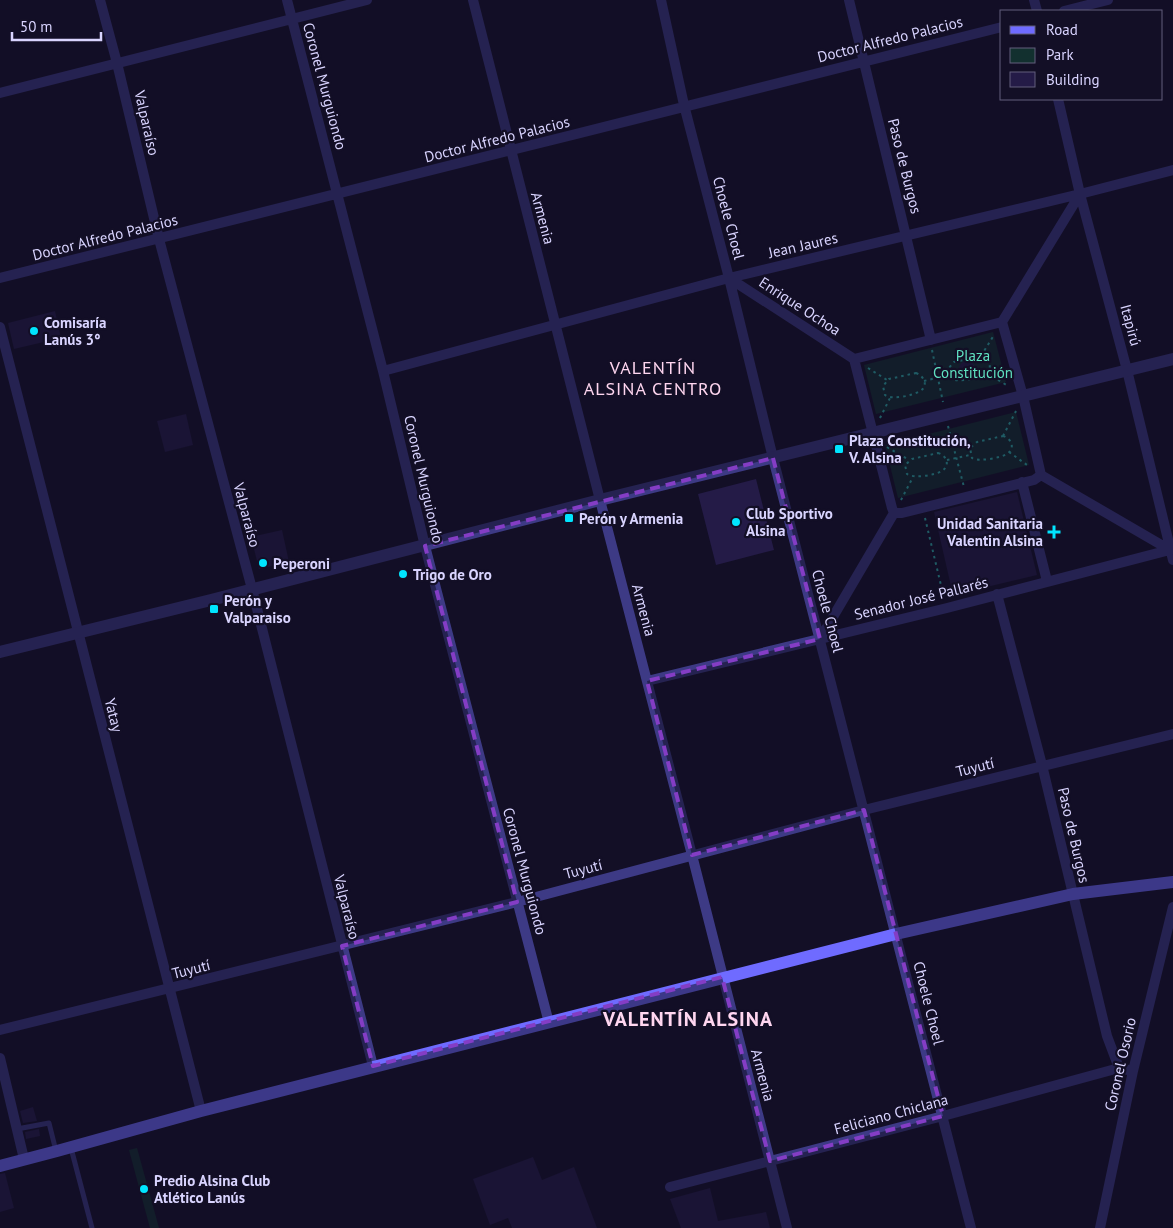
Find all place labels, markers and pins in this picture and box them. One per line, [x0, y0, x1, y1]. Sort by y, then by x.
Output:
place label: Comisaría Lanús 3° [44, 313, 107, 349]
marker: Comisaría Lanús 3° [28, 325, 40, 337]
place label: Plaza Constitución, V. Alsina [848, 431, 971, 467]
marker: Plaza Constitución, V. Alsina [833, 443, 845, 455]
place label: Club Sportivo Alsina [746, 504, 833, 540]
place label: Perón y Armenia [579, 509, 683, 528]
marker: Perón y Armenia [563, 512, 575, 524]
place label: Unidad Sanitaria Valentin Alsina [937, 514, 1043, 550]
marker: Club Sportivo Alsina [730, 516, 742, 528]
marker: Unidad Sanitaria Valentin Alsina [1047, 525, 1061, 539]
place label: Peperoni [273, 554, 330, 573]
marker: Peperoni [257, 557, 269, 569]
place label: Trigo de Oro [413, 565, 492, 584]
marker: Trigo de Oro [397, 568, 409, 580]
place label: Perón y Valparaiso [223, 591, 291, 627]
marker: Perón y Valparaiso [208, 603, 220, 615]
place label: Predio Alsina Club Atlético Lanús [154, 1171, 270, 1207]
marker: Predio Alsina Club Atlético Lanús [138, 1183, 150, 1195]

